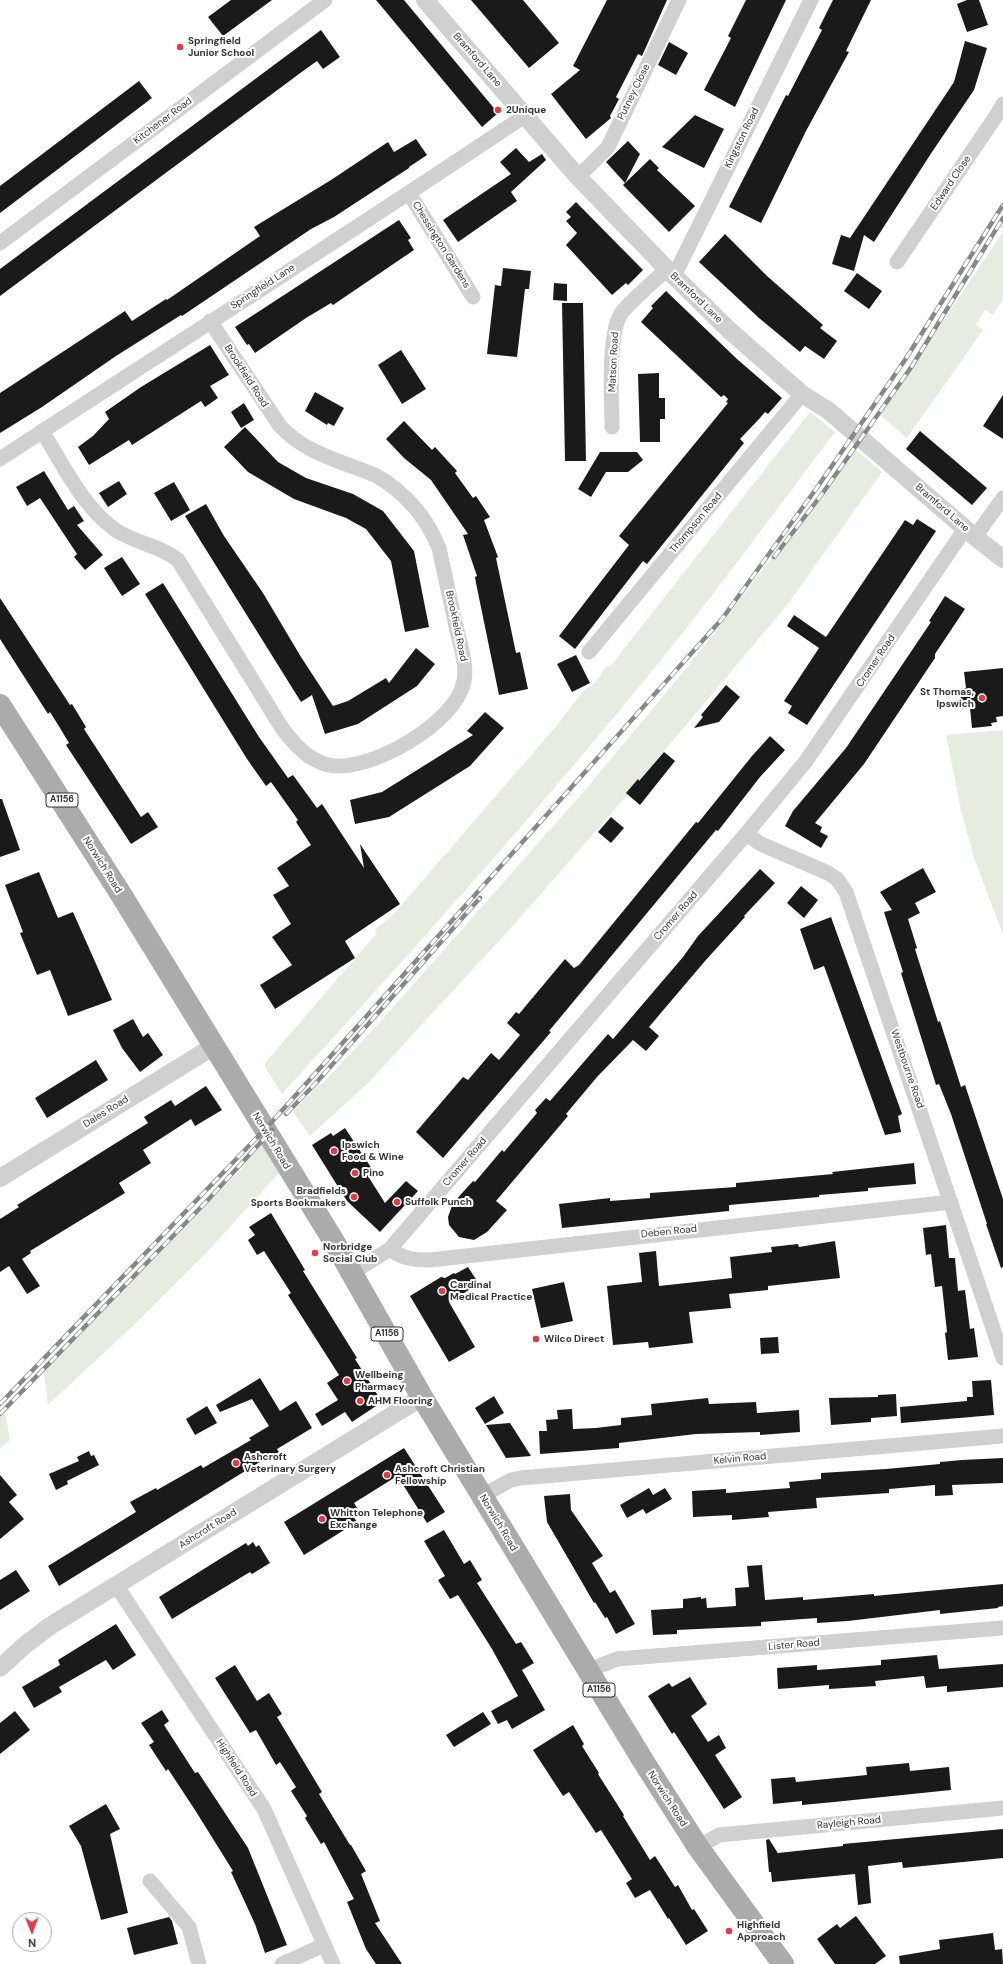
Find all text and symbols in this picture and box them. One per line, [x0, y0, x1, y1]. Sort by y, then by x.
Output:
street label: Bramford Lane [450, 30, 504, 90]
place label: Springfield Junior School [188, 35, 254, 58]
marker: Springfield Junior School [175, 42, 185, 52]
street label: Putney Close [615, 62, 653, 122]
street label: Kitchener Road [131, 95, 195, 147]
place label: 2Unique [506, 104, 546, 116]
marker: 2Unique [493, 105, 503, 115]
street label: Kingston Road [722, 106, 762, 170]
street label: Edward Close [928, 153, 974, 213]
street label: Chessington Gardens [409, 200, 473, 290]
street label: Springfield Lane [229, 262, 297, 312]
street label: Bramford Lane [667, 270, 725, 326]
street label: Matson Road [606, 332, 622, 392]
street label: Brookfield Road [221, 342, 271, 410]
street label: Bramford Lane [912, 481, 972, 535]
street label: Thompson Road [667, 490, 725, 556]
street label: Brookfield Road [443, 589, 469, 663]
street label: Cromer Road [854, 632, 898, 690]
place label: St Thomas, Ipswich [920, 686, 974, 710]
marker: St Thomas, Ipswich [977, 693, 987, 703]
road number: A1156 [46, 793, 78, 807]
street label: Norwich Road [80, 835, 124, 895]
street label: Cromer Road [652, 889, 700, 943]
street label: Westbourne Road [888, 1028, 926, 1110]
street label: Dales Road [81, 1093, 131, 1131]
street label: Norwich Road [249, 1110, 293, 1172]
street label: Cromer Road [441, 1135, 489, 1189]
place label: Ipswich Food & Wine [342, 1139, 404, 1162]
marker: Ipswich Food & Wine [329, 1146, 339, 1156]
place label: Pino [363, 1167, 384, 1179]
marker: Pino [350, 1168, 360, 1178]
place label: Bradfields Sports Bookmakers [251, 1185, 346, 1208]
marker: Bradfields Sports Bookmakers [349, 1192, 359, 1202]
place label: Suffolk Punch [405, 1196, 472, 1208]
marker: Suffolk Punch [392, 1197, 402, 1207]
street label: Deben Road [640, 1223, 698, 1241]
place label: Norbridge Social Club [323, 1241, 378, 1264]
marker: Norbridge Social Club [310, 1248, 320, 1258]
place label: Cardinal Medical Practice [450, 1279, 532, 1302]
marker: Cardinal Medical Practice [437, 1286, 447, 1296]
road number: A1156 [371, 1327, 403, 1341]
place label: Wilco Direct [544, 1333, 604, 1345]
marker: Wilco Direct [531, 1334, 541, 1344]
place label: Wellbeing Pharmacy [355, 1369, 405, 1392]
marker: Wellbeing Pharmacy [342, 1376, 352, 1386]
place label: AHM Flooring [368, 1395, 433, 1407]
marker: AHM Flooring [355, 1396, 365, 1406]
place label: Ashcroft Veterinary Surgery [244, 1451, 336, 1474]
street label: Kelvin Road [713, 1451, 767, 1467]
marker: Ashcroft Veterinary Surgery [231, 1458, 241, 1468]
place label: Ashcroft Christian Fellowship [395, 1463, 485, 1486]
marker: Ashcroft Christian Fellowship [382, 1470, 392, 1480]
street label: Norwich Road [476, 1492, 520, 1554]
street label: Ashcroft Road [177, 1506, 239, 1552]
place label: Whitton Telephone Exchange [330, 1507, 423, 1530]
marker: Whitton Telephone Exchange [317, 1514, 327, 1524]
street label: Lister Road [768, 1637, 820, 1653]
road number: A1156 [583, 1683, 615, 1697]
street label: Highfield Road [213, 1737, 259, 1799]
street label: Norwich Road [645, 1769, 689, 1829]
street label: Rayleigh Road [816, 1814, 882, 1832]
north arrow [12, 1912, 52, 1952]
place label: Highfield Approach [737, 1919, 785, 1942]
marker: Highfield Approach [724, 1926, 734, 1936]
text: N [28, 1936, 36, 1950]

